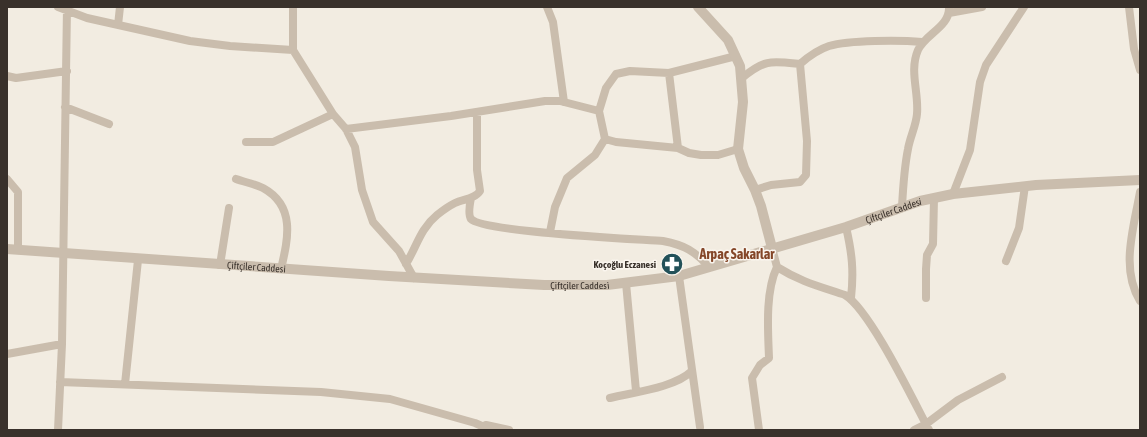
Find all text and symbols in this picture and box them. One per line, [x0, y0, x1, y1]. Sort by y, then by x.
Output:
street label: Çiftçiler Caddesi [864, 195, 922, 225]
district label: Arpaç Sakarlar [699, 246, 775, 262]
pharmacy icon: Koçoğlu Eczanesi [659, 251, 685, 277]
street label: Çiftçiler Caddesi [227, 259, 286, 274]
place label: Koçoğlu Eczanesi [594, 259, 656, 270]
street label: Çiftçiler Caddesi [550, 279, 610, 291]

